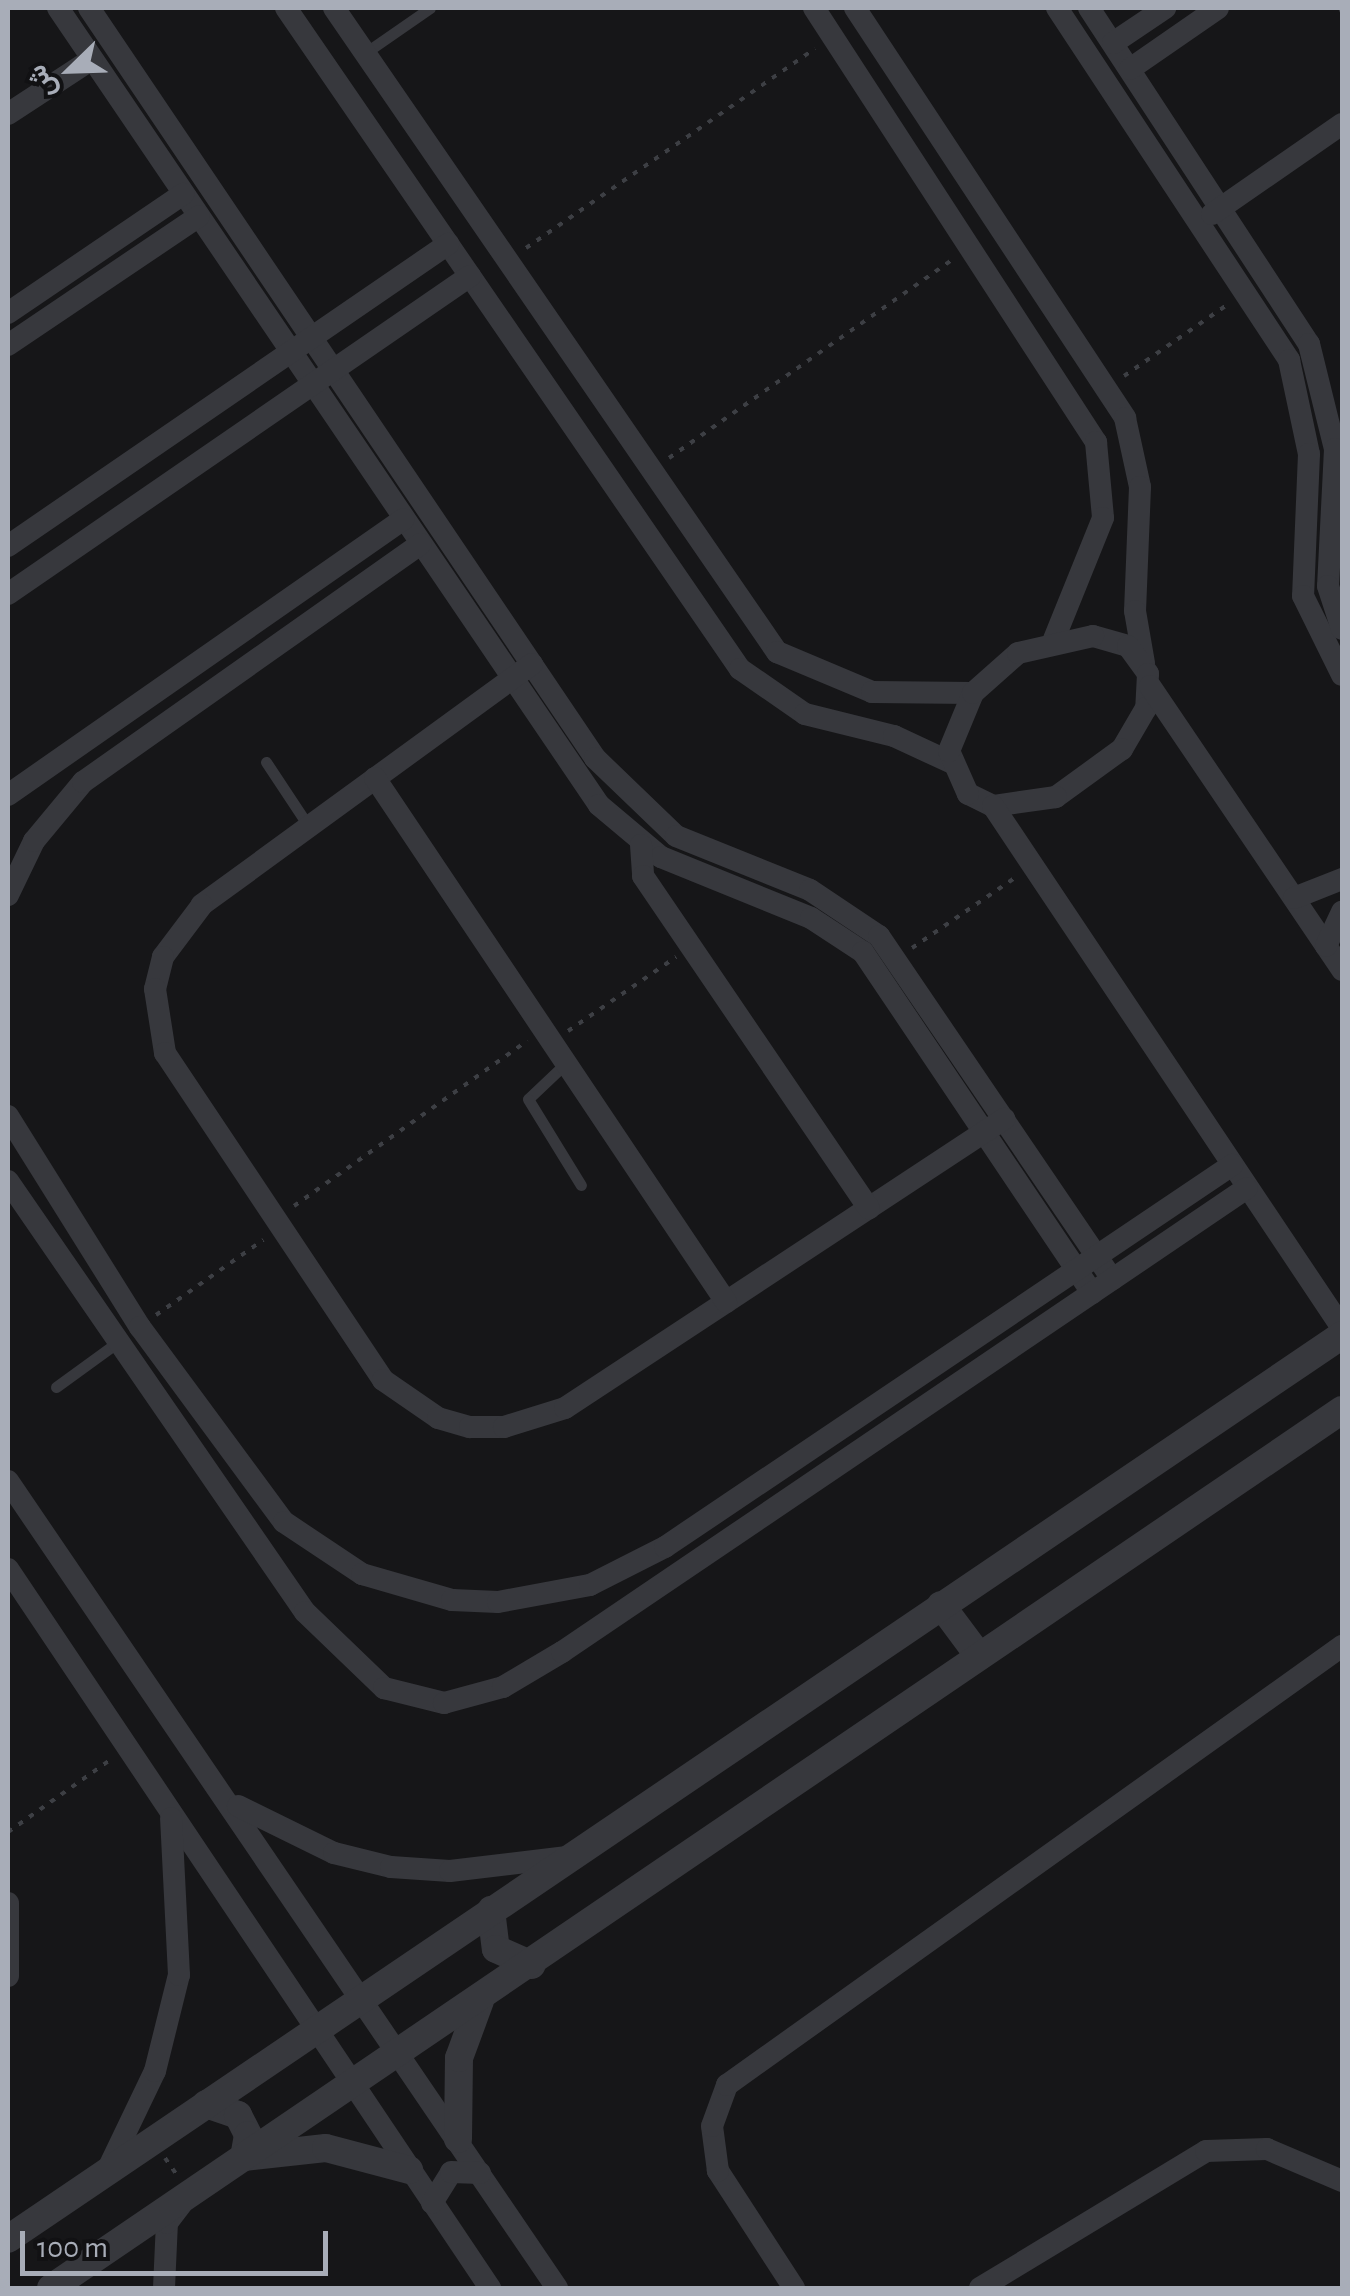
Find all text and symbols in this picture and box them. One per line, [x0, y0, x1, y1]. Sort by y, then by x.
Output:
north arrow [20, 20, 120, 120]
text: ش [23, 61, 62, 103]
scale bar [25, 2211, 332, 2273]
text: 100 m [37, 2233, 108, 2263]

